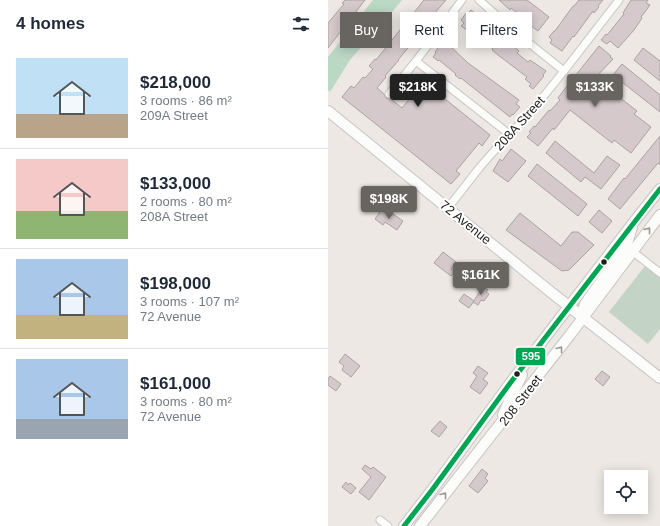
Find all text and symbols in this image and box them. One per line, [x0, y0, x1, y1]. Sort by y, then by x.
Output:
chip: Buy [340, 12, 392, 48]
chip: Rent [400, 12, 458, 48]
chip: Filters [466, 12, 532, 48]
icon: filters [290, 13, 312, 35]
text: 4 homes [16, 14, 85, 33]
text: $218,000 [140, 73, 211, 92]
icon: home [48, 74, 96, 122]
pin: $218K [390, 74, 446, 108]
pin: $133K [567, 74, 623, 108]
text: $218K [399, 79, 437, 94]
text: $133K [576, 79, 614, 94]
text: 3 rooms · 86 m² [140, 93, 232, 108]
street label: 208A Street [491, 93, 548, 154]
text: 209A Street [140, 108, 208, 123]
text: $133,000 [140, 174, 211, 193]
icon: home [48, 175, 96, 223]
pin: $198K [361, 186, 417, 220]
text: $198K [370, 191, 408, 206]
text: 2 rooms · 80 m² [140, 194, 232, 209]
street label: 72 Avenue [437, 197, 494, 247]
text: 208A Street [140, 209, 208, 224]
one-way arrow [643, 228, 650, 235]
unlabelled marker [599, 257, 609, 267]
pin: $161K [453, 262, 509, 296]
text: $161K [462, 267, 500, 282]
text: $198,000 [140, 274, 211, 293]
icon: home [48, 275, 96, 323]
text: 3 rooms · 107 m² [140, 294, 239, 309]
text: 72 Avenue [140, 309, 201, 324]
line badge: 595 [515, 347, 546, 366]
one-way arrow [555, 347, 562, 354]
text: 595 [522, 350, 540, 362]
unlabelled marker [512, 369, 522, 379]
street label: 208 Street [496, 372, 545, 429]
text: $161,000 [140, 374, 211, 393]
icon: home [48, 375, 96, 423]
text: 3 rooms · 80 m² [140, 394, 232, 409]
text: 72 Avenue [140, 409, 201, 424]
map controls [604, 470, 648, 514]
button: locate [604, 470, 648, 514]
one-way arrow [440, 493, 447, 500]

